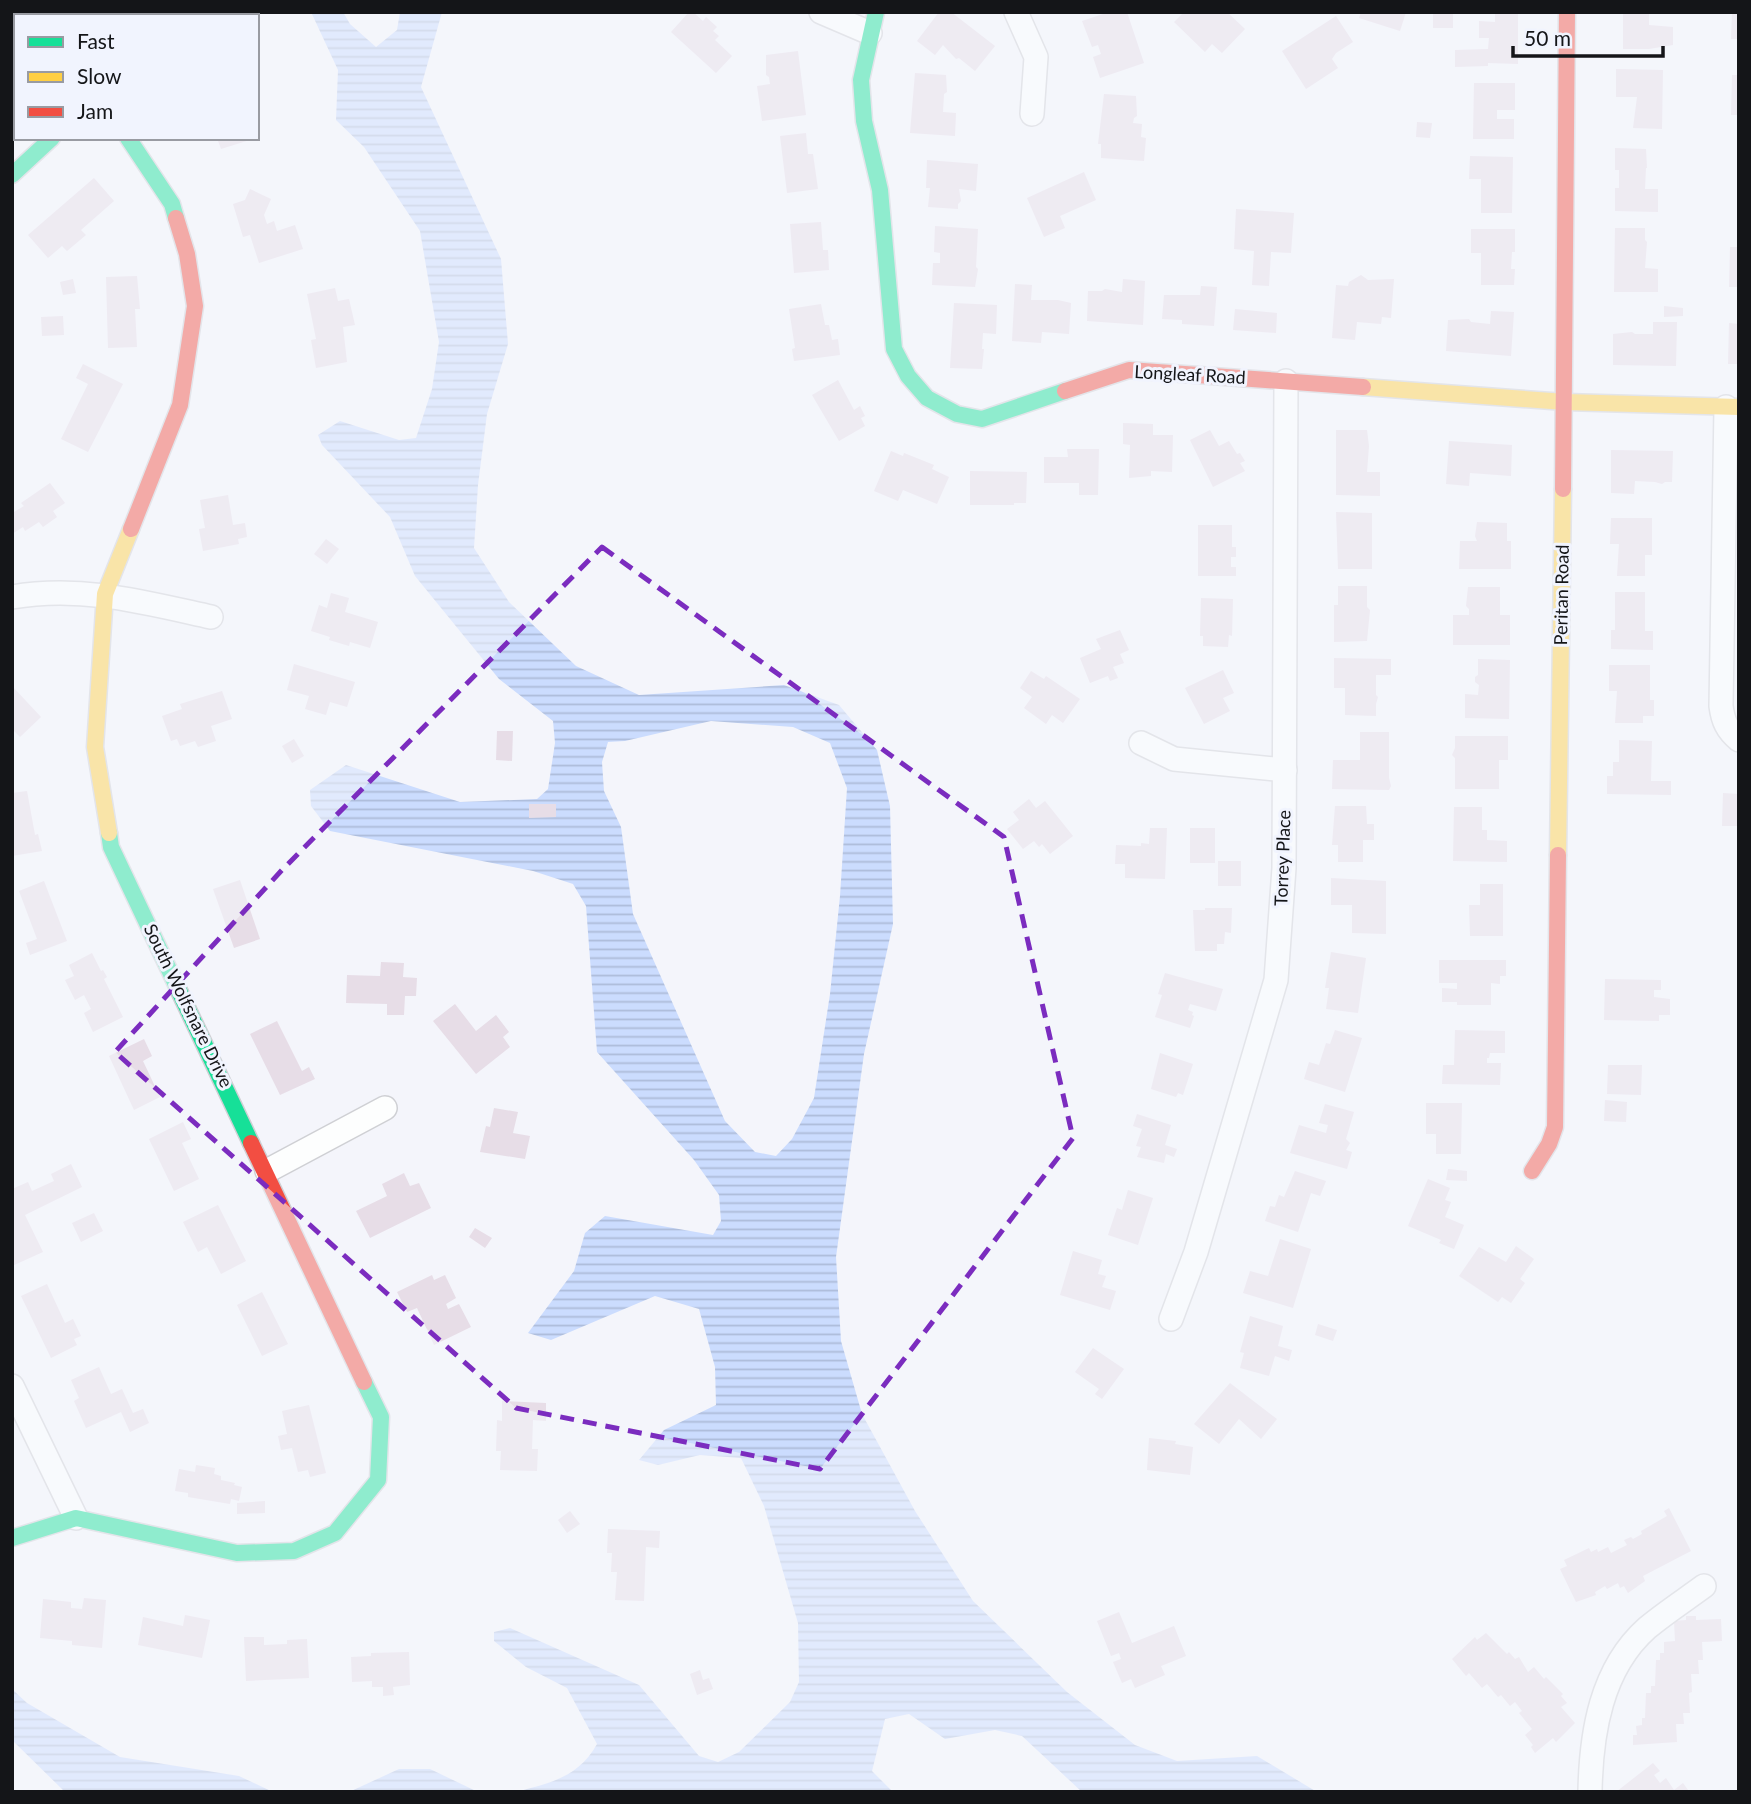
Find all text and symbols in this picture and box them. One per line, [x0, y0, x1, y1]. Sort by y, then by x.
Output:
legend [14, 14, 259, 140]
scale bar [1513, 14, 1664, 58]
text: 50 m [1524, 25, 1571, 50]
text: Fast [77, 28, 115, 53]
text: Slow [77, 63, 122, 88]
text: Jam [77, 98, 113, 123]
street label: Longleaf Road [1134, 360, 1246, 388]
street label: Peritan Road [1549, 544, 1573, 646]
street label: Torrey Place [1269, 810, 1295, 906]
street label: South Wolfsnare Drive [140, 920, 238, 1091]

